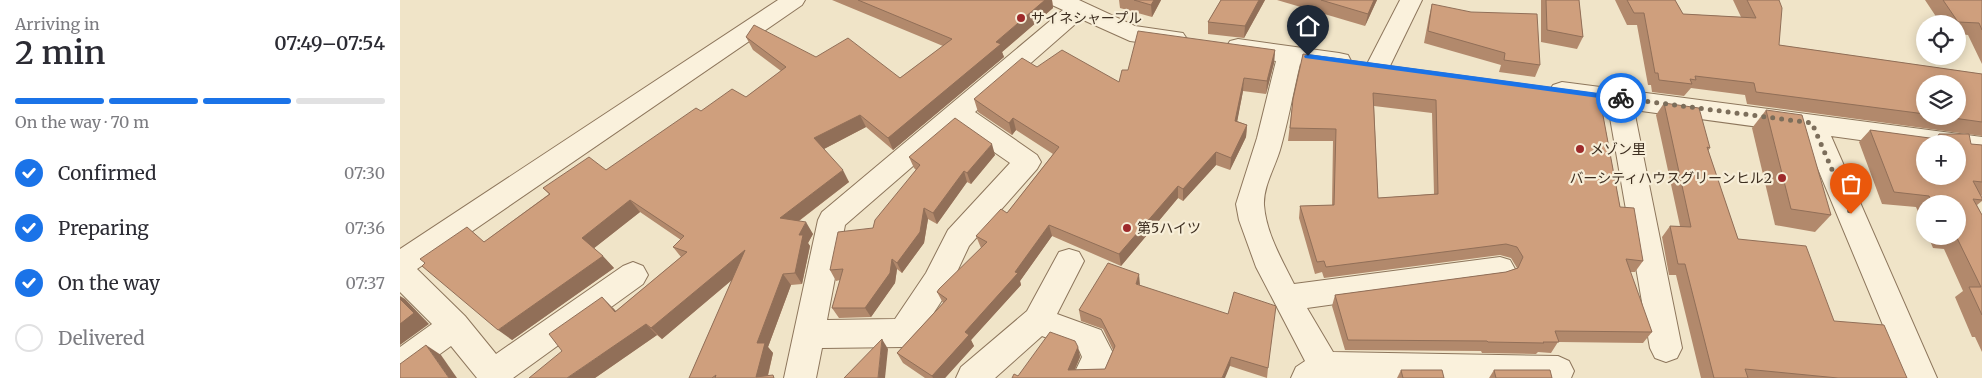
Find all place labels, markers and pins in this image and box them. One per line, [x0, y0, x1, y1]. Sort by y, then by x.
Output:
pin [1287, 5, 1329, 56]
place label: サイネシャープル [1031, 9, 1142, 27]
marker: サイネシャープル [1015, 12, 1027, 24]
place label: メゾン里 [1590, 140, 1646, 158]
marker: メゾン里 [1574, 143, 1586, 155]
pin [1830, 163, 1872, 214]
place label: バーシティハウスグリーンヒル2 [1569, 169, 1772, 187]
marker: バーシティハウスグリーンヒル2 [1776, 172, 1788, 184]
place label: 第5ハイツ [1137, 219, 1201, 237]
marker: 第5ハイツ [1121, 222, 1133, 234]

